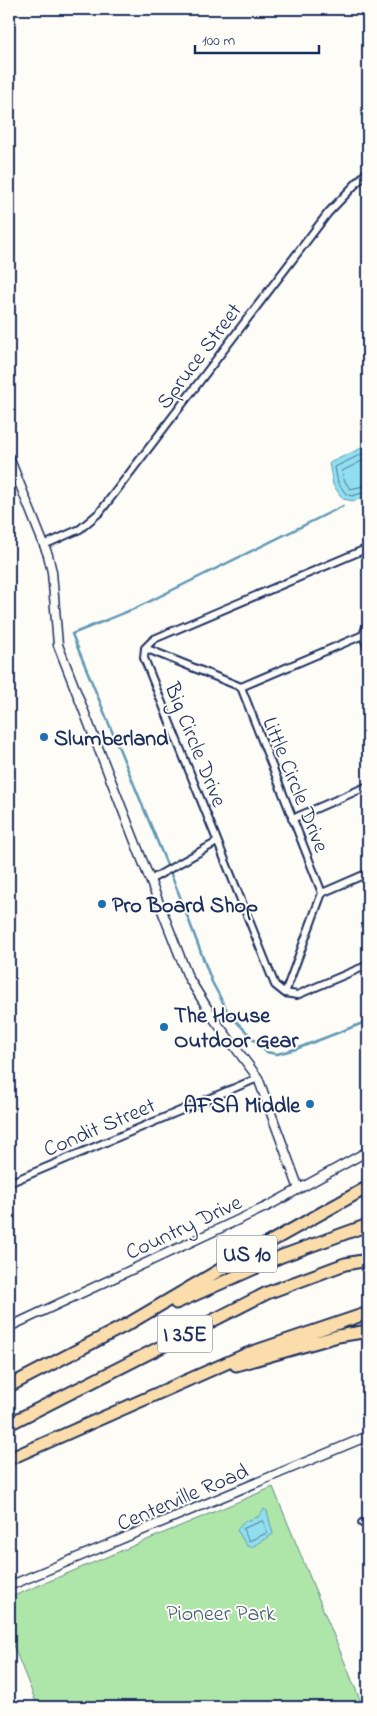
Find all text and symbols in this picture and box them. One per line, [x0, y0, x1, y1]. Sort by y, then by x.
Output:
scale bar [195, 22, 318, 54]
text: 100 m [202, 30, 235, 52]
street label: Spruce Street [150, 296, 251, 417]
street label: Big Circle Drive [153, 677, 234, 813]
street label: Little Circle Drive [252, 713, 336, 858]
place label: Slumberland [54, 724, 169, 756]
marker: Slumberland [38, 731, 50, 743]
place label: Pro Board Shop [112, 891, 258, 923]
marker: Pro Board Shop [96, 898, 108, 910]
place label: The House Outdoor Gear [174, 1001, 299, 1058]
marker: The House Outdoor Gear [158, 1021, 170, 1033]
street label: Condit Street [39, 1091, 162, 1167]
place label: AFSA Middle [183, 1091, 301, 1123]
marker: AFSA Middle [304, 1098, 316, 1110]
street label: Country Drive [121, 1188, 248, 1270]
road number: US 10 [217, 1236, 277, 1272]
road number: I 35E [158, 1316, 212, 1352]
street label: Centerville Road [113, 1457, 254, 1541]
park label: Pioneer Park [166, 1599, 276, 1631]

